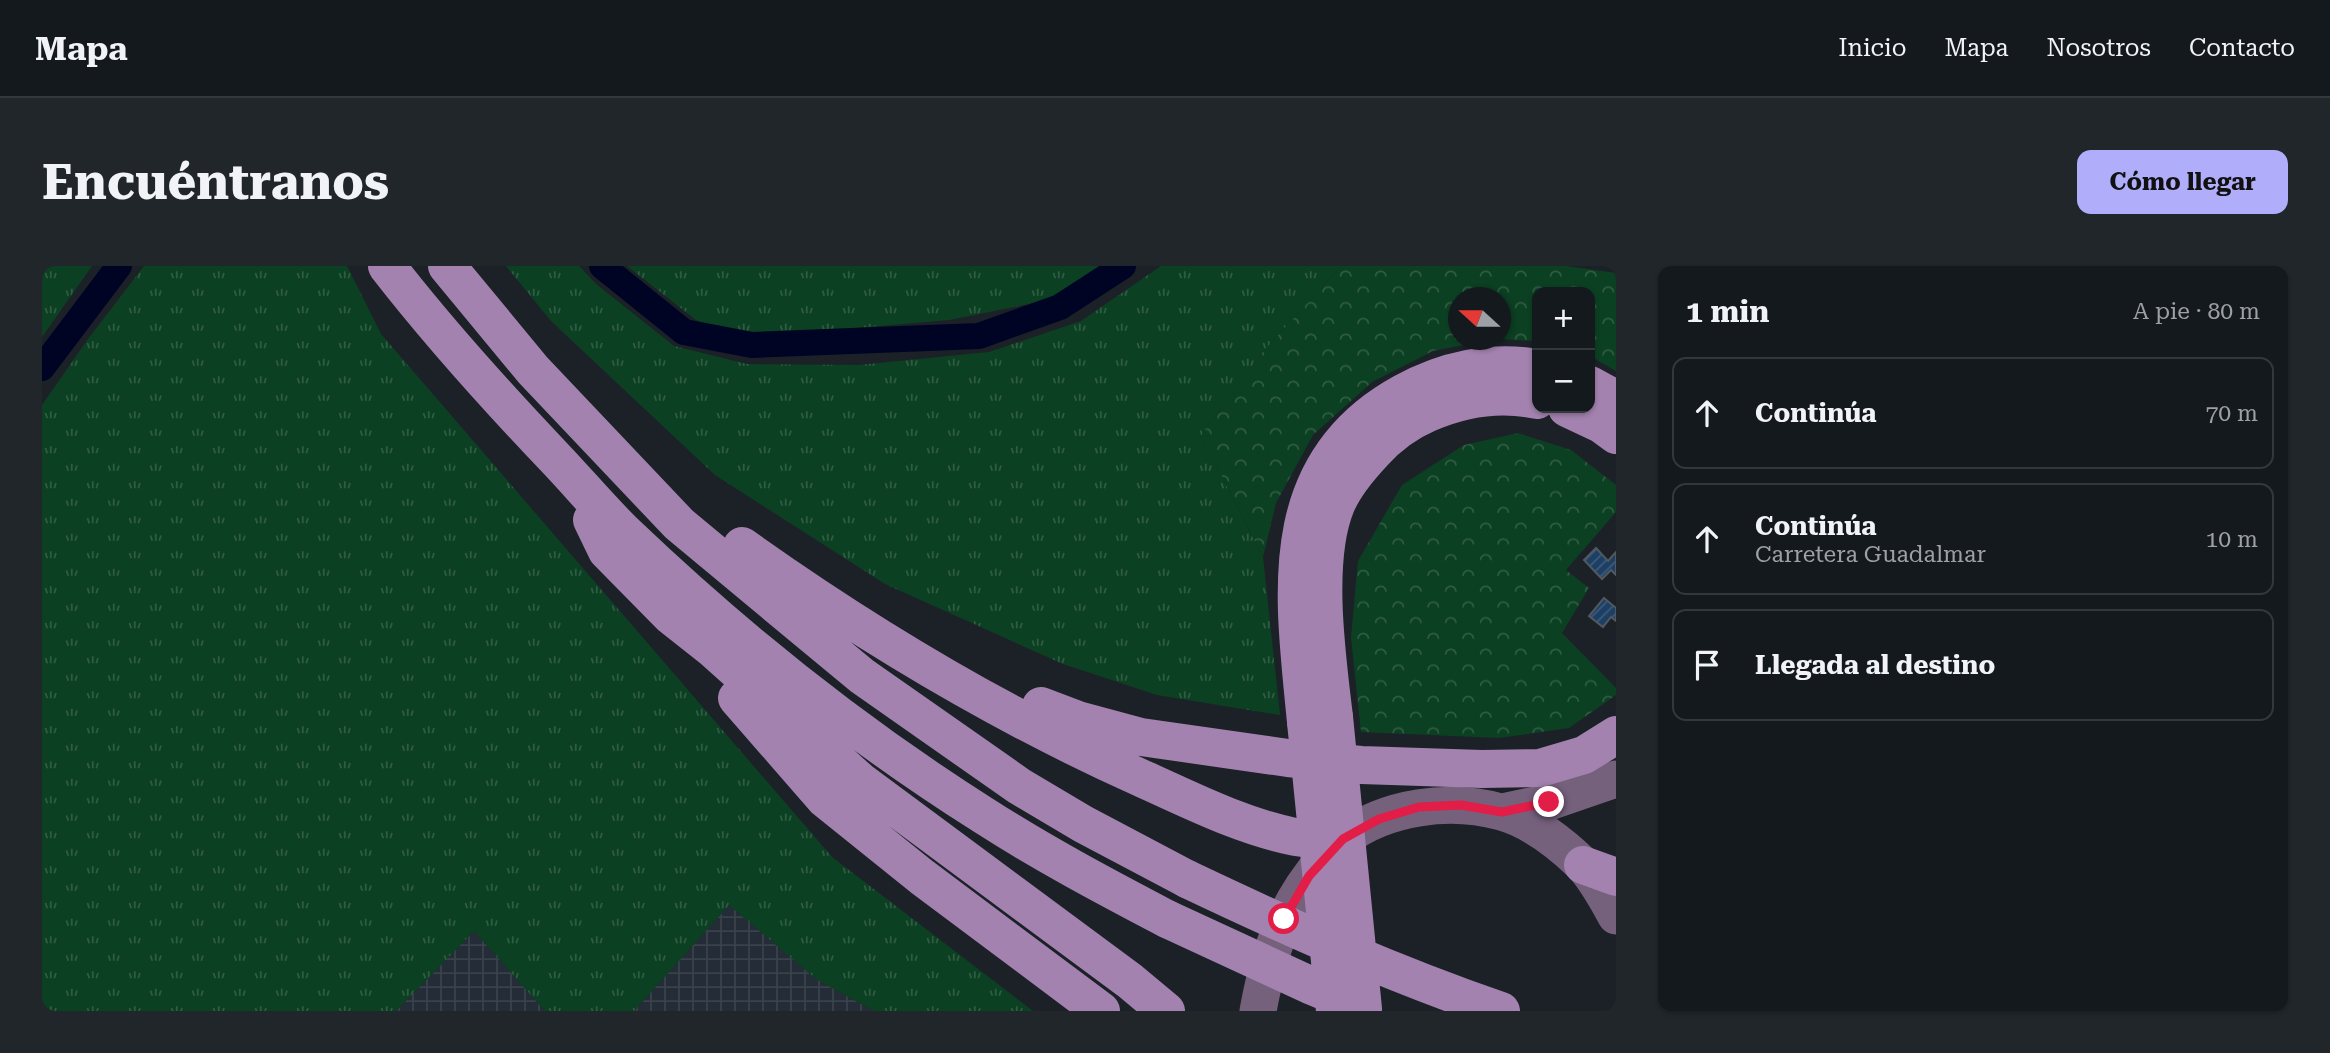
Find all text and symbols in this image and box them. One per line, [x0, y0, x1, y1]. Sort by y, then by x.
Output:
text: Mapa [35, 29, 128, 68]
text: Inicio [1838, 34, 1906, 62]
text: Mapa [1944, 34, 2009, 62]
text: Nosotros [2047, 34, 2151, 62]
text: Contacto [2189, 34, 2295, 62]
button: Cómo llegar [2077, 150, 2288, 214]
text: Encuéntranos [42, 154, 389, 211]
north arrow [1448, 287, 1511, 350]
map controls [1532, 287, 1595, 413]
button: + [1532, 287, 1595, 350]
text: 1 min [1686, 294, 1769, 329]
text: A pie · 80 m [2133, 298, 2260, 325]
button: − [1532, 350, 1595, 413]
icon: ahead [1688, 394, 1726, 432]
text: Continúa [1755, 398, 1877, 428]
text: 70 m [2205, 400, 2258, 427]
text: Continúa [1755, 511, 1877, 541]
icon: ahead [1688, 520, 1726, 558]
text: 10 m [2205, 526, 2258, 553]
text: Carretera Guadalmar [1755, 541, 1986, 568]
icon: arrive [1688, 646, 1726, 684]
text: Llegada al destino [1755, 650, 1995, 680]
route end [1533, 786, 1564, 817]
route start [1268, 903, 1299, 934]

